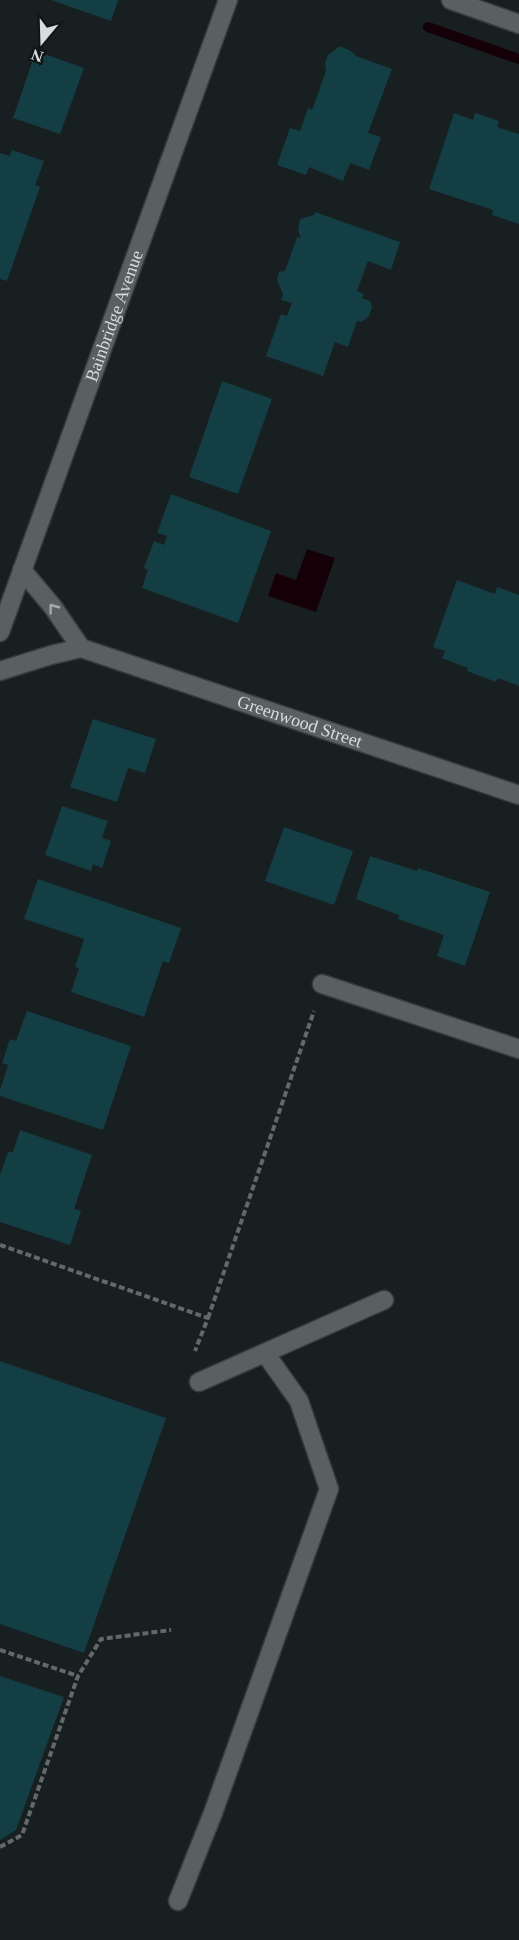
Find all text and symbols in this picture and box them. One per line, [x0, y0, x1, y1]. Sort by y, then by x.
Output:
north arrow [12, 12, 72, 72]
text: N [29, 46, 46, 66]
street label: Bainbridge Avenue [81, 248, 147, 384]
one-way arrow [49, 604, 60, 615]
street label: Greenwood Street [235, 691, 365, 752]

